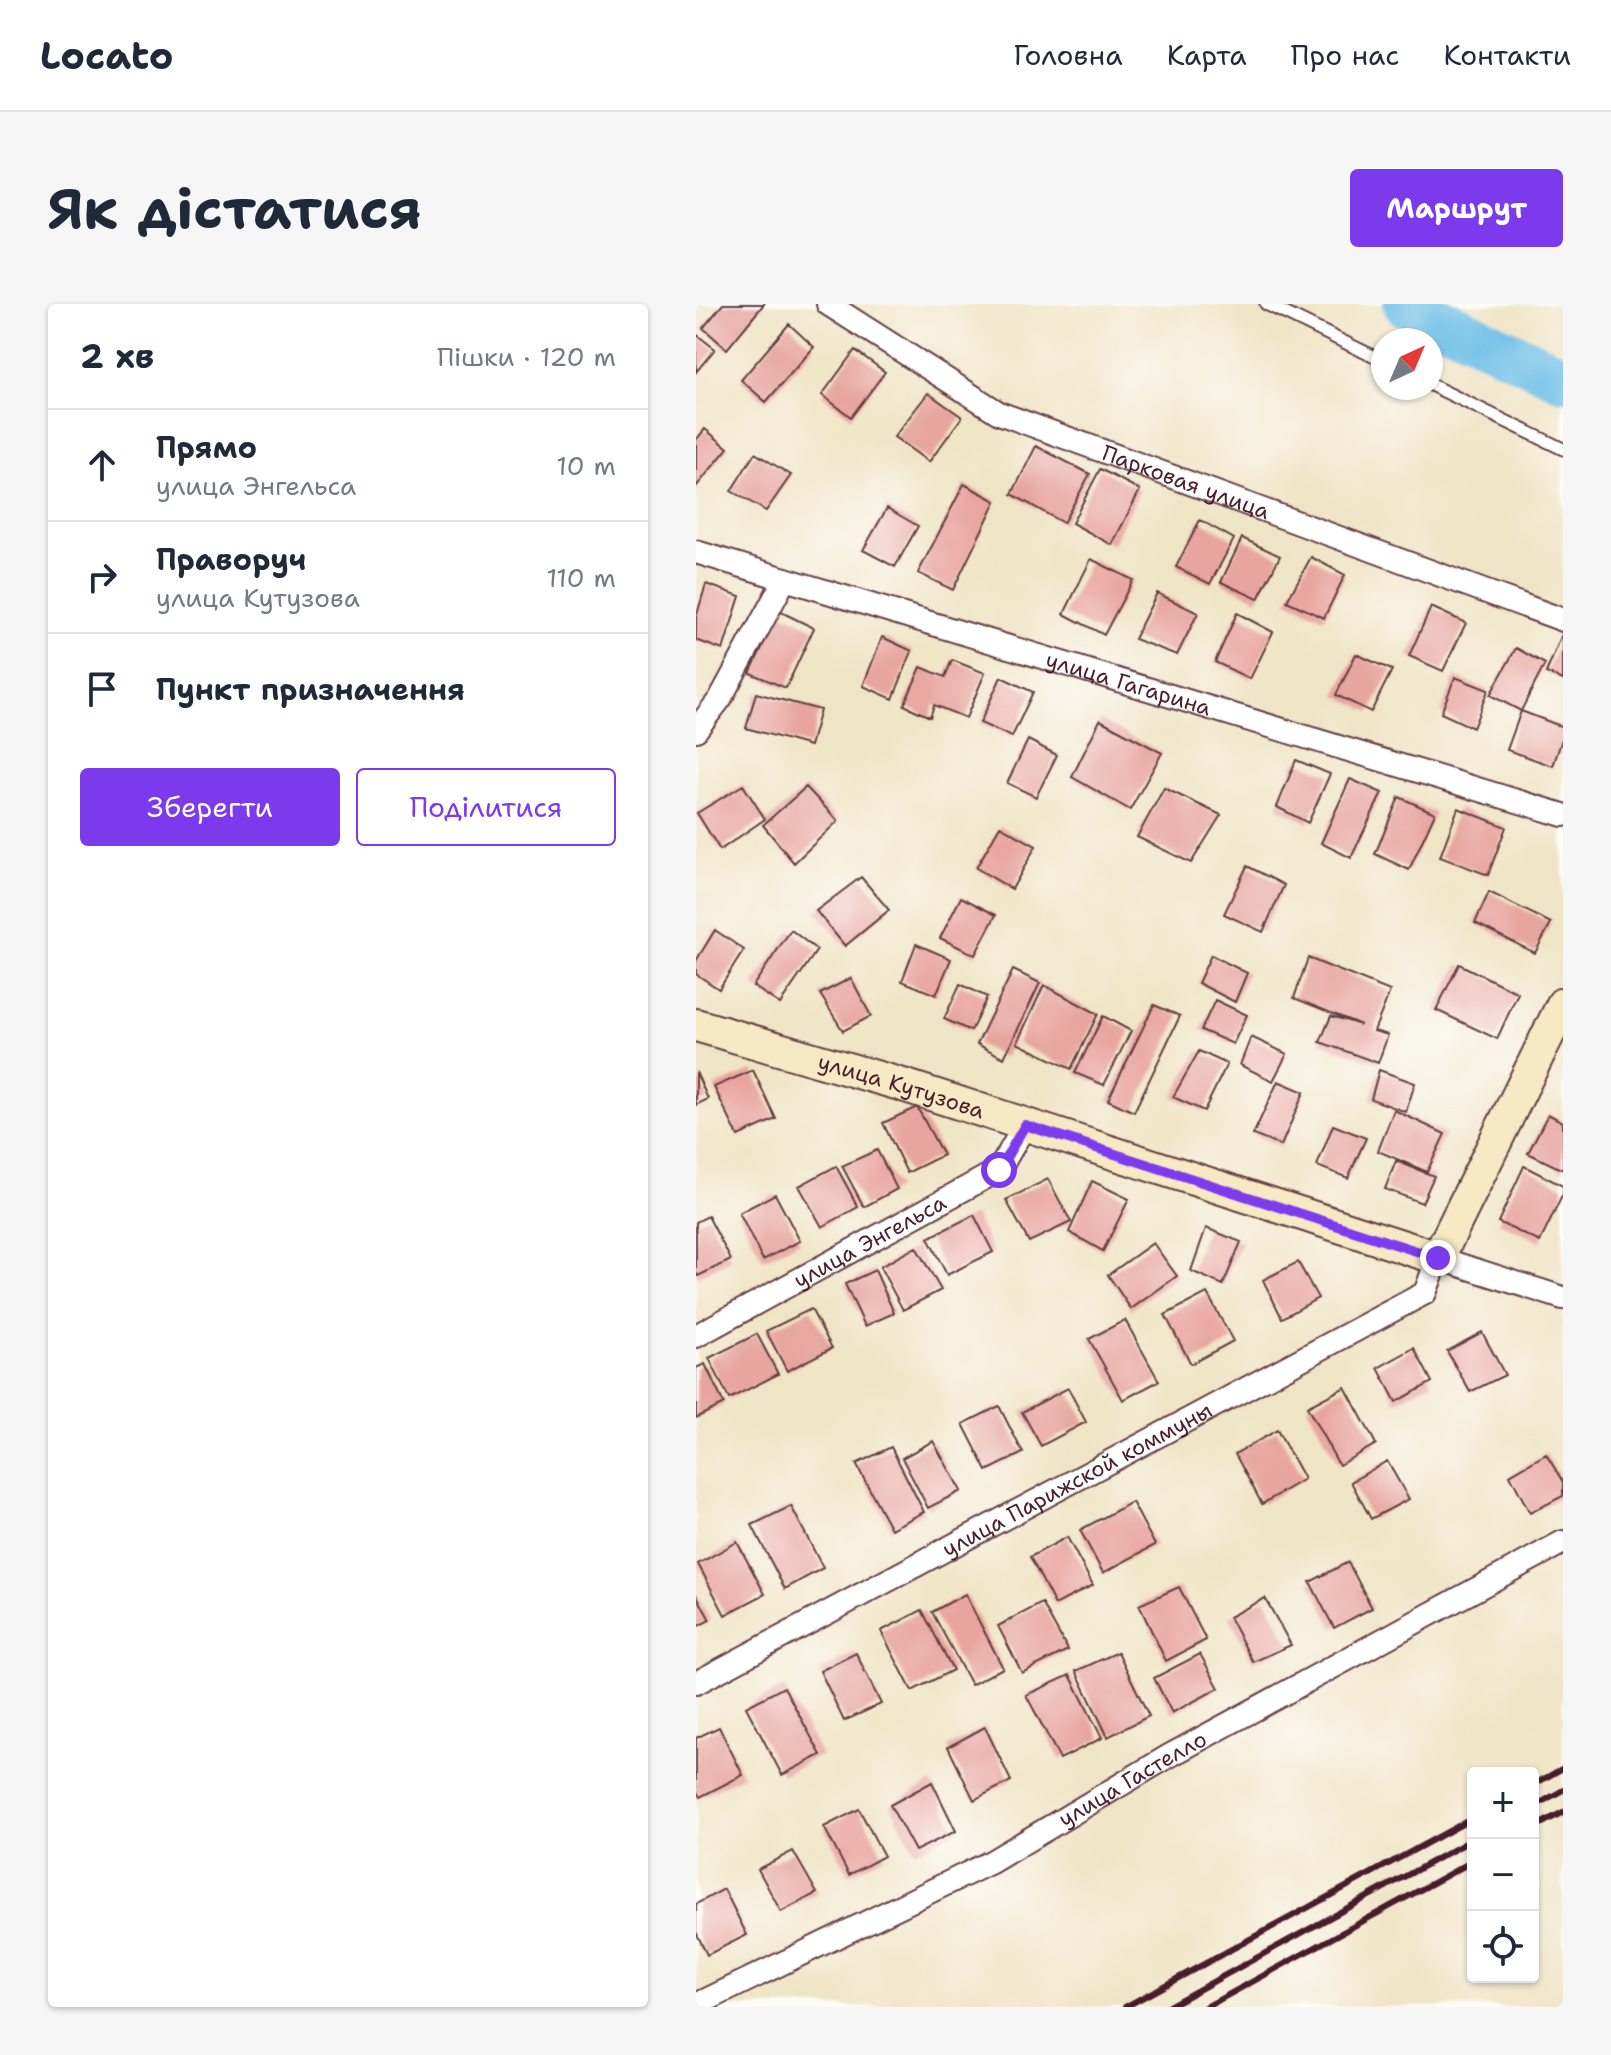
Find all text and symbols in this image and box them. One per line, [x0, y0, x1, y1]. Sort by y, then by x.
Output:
text: Locato [40, 30, 173, 81]
text: Головна [1013, 36, 1123, 74]
text: Карта [1167, 36, 1247, 74]
text: Про нас [1291, 36, 1399, 74]
text: Контакти [1443, 36, 1571, 74]
button: Маршрут [1350, 169, 1563, 247]
text: Як дістатися [48, 171, 422, 246]
north arrow [1371, 328, 1443, 400]
text: 2 хв [80, 333, 154, 379]
text: Пішки · 120 m [437, 339, 616, 374]
text: Прямо [156, 427, 257, 468]
street label: Парковая улица [1098, 438, 1274, 526]
icon: ahead [80, 443, 124, 487]
text: 10 m [556, 448, 616, 483]
text: улица Энгельса [156, 468, 356, 503]
text: Праворуч [156, 539, 306, 580]
icon: right [80, 555, 124, 599]
text: 110 m [546, 560, 616, 595]
text: улица Кутузова [156, 580, 360, 615]
street label: улица Гагарина [1042, 645, 1215, 723]
icon: arrive [80, 667, 124, 711]
text: Пункт призначення [156, 669, 465, 710]
button: Зберегти [80, 768, 340, 846]
button: Поділитися [356, 768, 616, 846]
street label: улица Кутузова [814, 1047, 988, 1125]
route start [981, 1152, 1017, 1188]
street label: улица Энгельса [789, 1188, 951, 1295]
route end [1420, 1240, 1456, 1276]
street label: улица Парижской коммуны [937, 1396, 1217, 1564]
street label: улица Гастелло [1053, 1724, 1212, 1834]
map controls [1467, 1767, 1539, 1983]
button: + [1467, 1767, 1539, 1839]
button: − [1467, 1839, 1539, 1911]
button: locate [1467, 1911, 1539, 1983]

